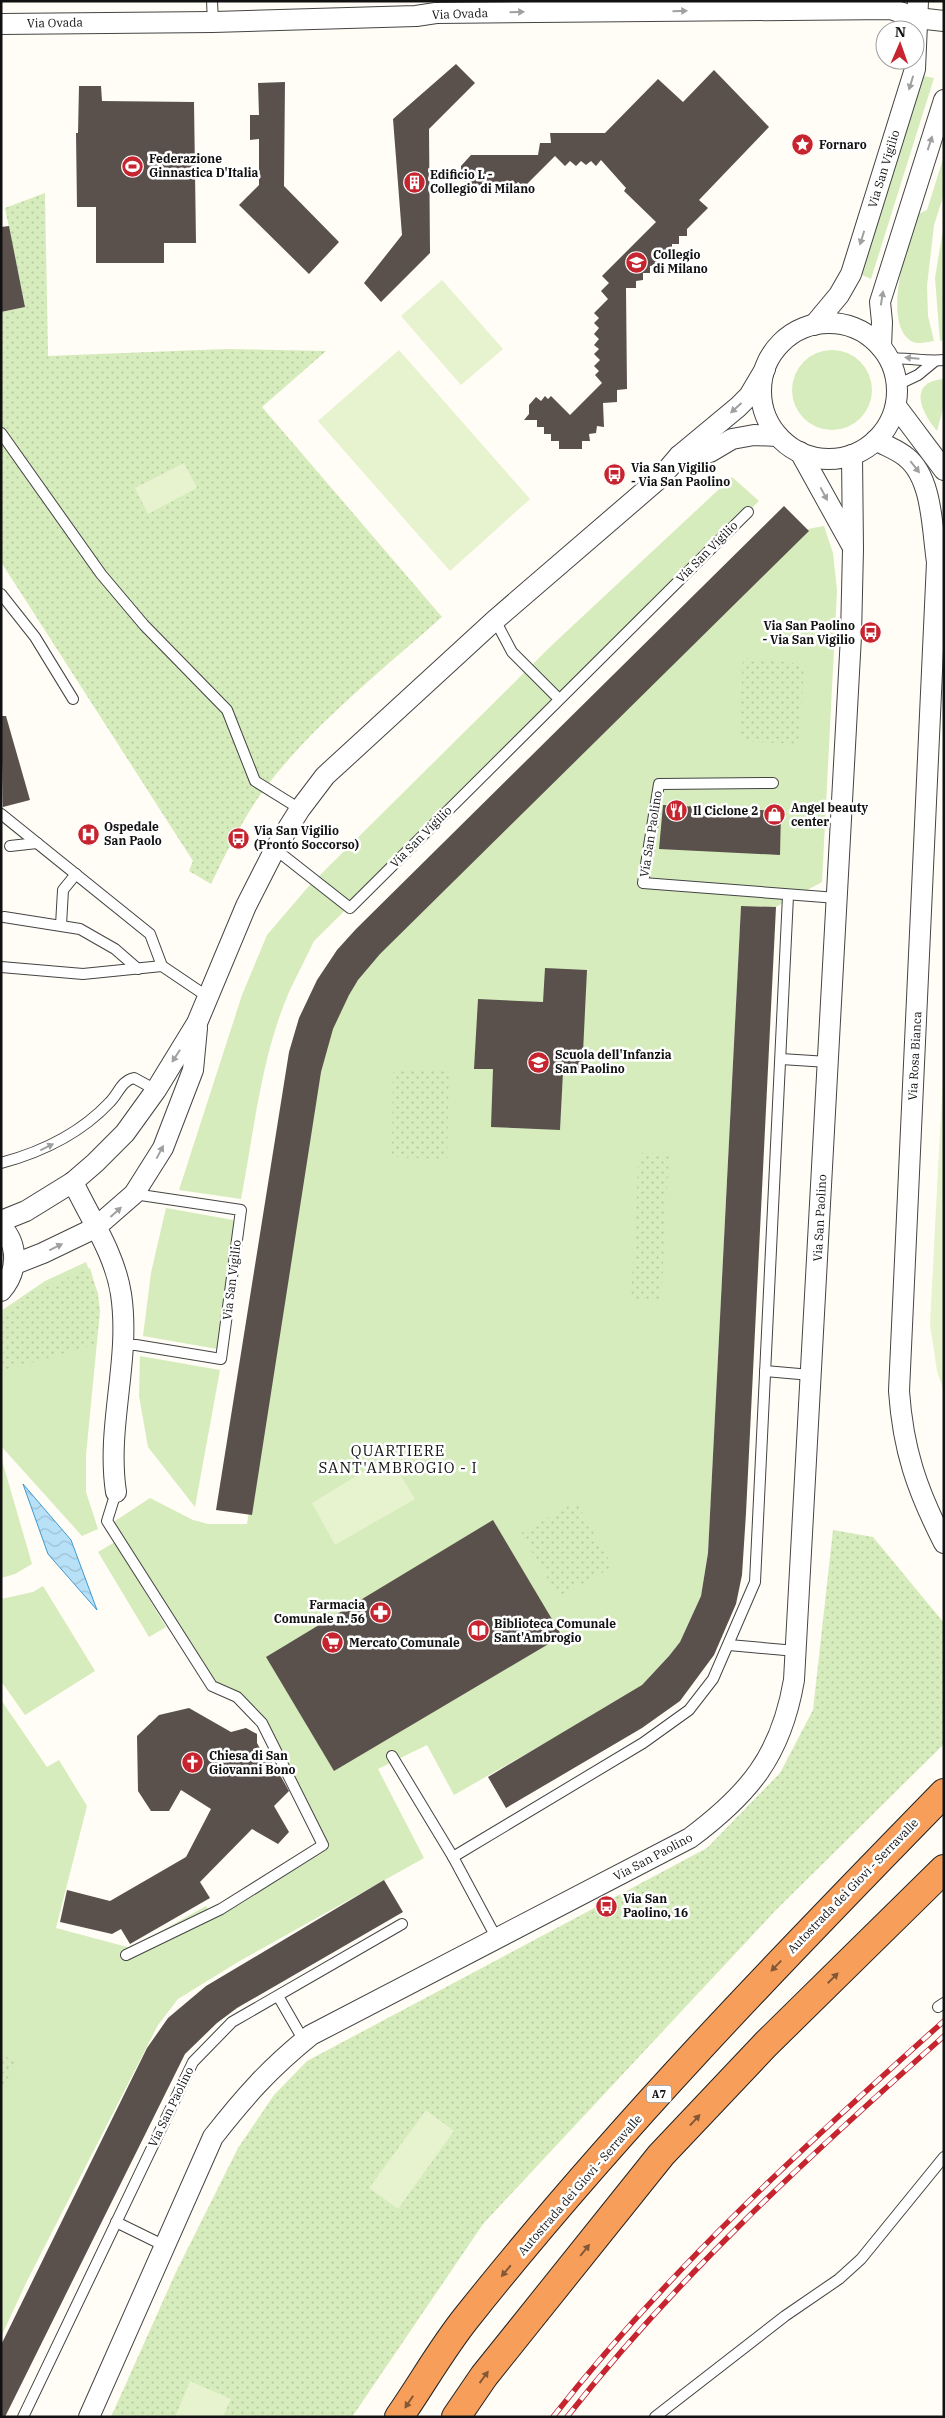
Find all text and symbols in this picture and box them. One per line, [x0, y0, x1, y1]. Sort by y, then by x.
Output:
street label: Via Ovada [432, 5, 489, 22]
one-way arrow [672, 7, 688, 15]
one-way arrow [510, 8, 526, 16]
street label: Via Ovada [27, 15, 84, 30]
north arrow [875, 20, 925, 70]
text: N [895, 23, 906, 41]
one-way arrow [906, 76, 914, 91]
street label: Via San Vigilio [865, 128, 903, 210]
place icon: Fornaro [791, 133, 815, 157]
one-way arrow [927, 136, 934, 151]
place label: Fornaro [819, 137, 867, 152]
place label: Federazione Ginnastica D'Italia [149, 151, 259, 180]
sports icon: Federazione Ginnastica D'Italia [121, 154, 145, 178]
place label: Edificio L - Collegio di Milano [430, 167, 535, 196]
building icon: Edificio L - Collegio di Milano [402, 170, 426, 194]
one-way arrow [858, 231, 866, 246]
place label: Collegio di Milano [653, 247, 708, 276]
school or university icon: Collegio di Milano [625, 250, 649, 274]
one-way arrow [878, 290, 886, 306]
one-way arrow [903, 354, 919, 362]
one-way arrow [731, 402, 743, 414]
place label: Via San Vigilio - Via San Paolino [631, 460, 730, 489]
one-way arrow [910, 460, 921, 473]
bus stop icon: Via San Vigilio - Via San Paolino [603, 463, 627, 487]
one-way arrow [820, 487, 828, 502]
street label: Via San Vigilio [673, 518, 741, 586]
place label: Via San Paolino - Via San Vigilio [763, 618, 855, 647]
bus stop icon: Via San Paolino - Via San Vigilio [859, 621, 883, 645]
street label: Via San Paolino [636, 789, 665, 878]
restaurant icon: Il Ciclone 2 [665, 799, 689, 823]
place label: Angel beauty center [791, 800, 868, 829]
street label: Via San Vigilio [387, 803, 455, 871]
place label: Il Ciclone 2 [693, 803, 758, 818]
shop icon: Angel beauty center [763, 803, 787, 827]
place label: Ospedale San Paolo [104, 819, 162, 848]
hospital icon: Ospedale San Paolo [76, 822, 100, 846]
place label: Via San Vigilio (Pronto Soccorso) [254, 823, 359, 852]
bus stop icon: Via San Vigilio (Pronto Soccorso) [226, 826, 250, 850]
street label: Via Rosa Bianca [905, 1010, 924, 1101]
place label: Scuola dell'Infanzia San Paolino [555, 1047, 672, 1076]
one-way arrow [171, 1049, 181, 1063]
school or university icon: Scuola dell'Infanzia San Paolino [527, 1050, 551, 1074]
one-way arrow [40, 1143, 54, 1151]
one-way arrow [156, 1145, 164, 1160]
street label: Via San Paolino [810, 1174, 829, 1262]
one-way arrow [109, 1206, 122, 1217]
street label: Via San Vigilio [219, 1239, 244, 1321]
one-way arrow [49, 1243, 63, 1251]
district label: QUARTIERE SANT'AMBROGIO - I [318, 1441, 478, 1477]
place label: Farmacia Comunale n. 56 [274, 1597, 365, 1626]
pharmacy icon: Farmacia Comunale n. 56 [369, 1600, 393, 1624]
place label: Biblioteca Comunale Sant'Ambrogio [494, 1616, 616, 1645]
library icon: Biblioteca Comunale Sant'Ambrogio [466, 1619, 490, 1643]
supermarket icon: Mercato Comunale [321, 1631, 345, 1655]
place label: Mercato Comunale [349, 1635, 460, 1650]
place label: Chiesa di San Giovanni Bono [209, 1748, 296, 1777]
church icon: Chiesa di San Giovanni Bono [181, 1751, 205, 1775]
street label: Autostrada dei Giovi - Serravalle [784, 1815, 921, 1956]
street label: Via San Paolino [611, 1829, 695, 1884]
place label: Via San Paolino, 16 [623, 1891, 688, 1920]
bus stop icon: Via San Paolino, 16 [595, 1894, 619, 1918]
one-way arrow [770, 1960, 782, 1972]
one-way arrow [826, 1973, 838, 1985]
street label: Via San Paolino [145, 2064, 197, 2149]
road number: A7 [646, 2086, 672, 2102]
street label: Autostrada dei Giovi - Serravalle [514, 2111, 645, 2258]
one-way arrow [689, 2114, 701, 2126]
one-way arrow [580, 2244, 591, 2257]
one-way arrow [500, 2264, 511, 2277]
one-way arrow [479, 2370, 489, 2384]
one-way arrow [404, 2395, 414, 2408]

